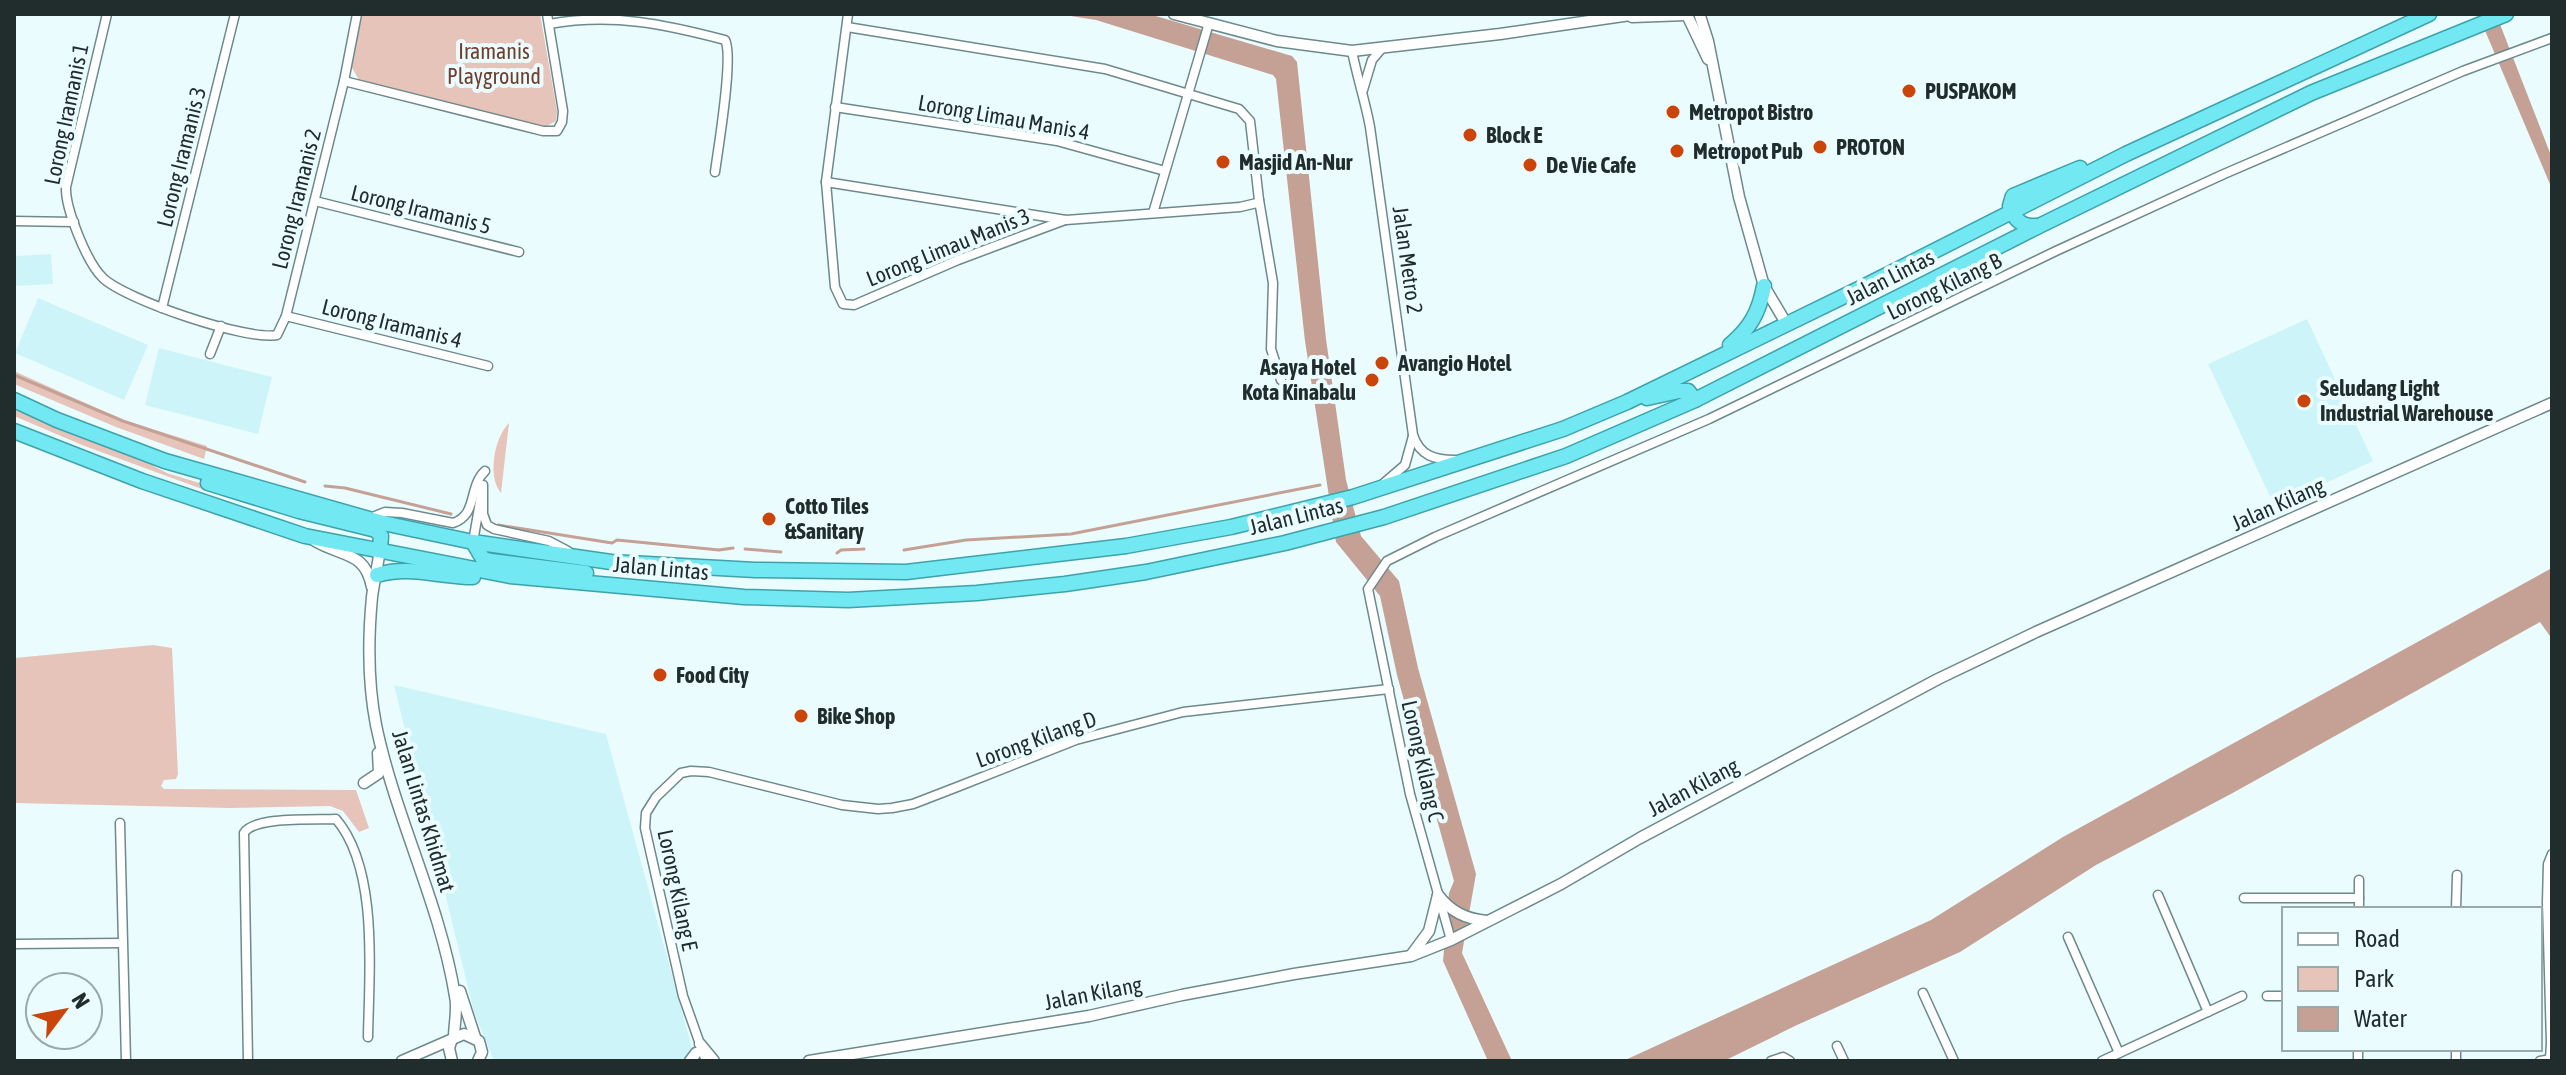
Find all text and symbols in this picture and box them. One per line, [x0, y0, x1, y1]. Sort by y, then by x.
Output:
park label: Iramanis Playground [447, 38, 541, 89]
street label: Lorong Iramanis 1 [38, 41, 94, 187]
place label: PUSPAKOM [1925, 78, 2016, 104]
marker: PUSPAKOM [1900, 82, 1918, 100]
street label: Lorong Iramanis 3 [151, 84, 211, 230]
street label: Lorong Limau Manis 4 [916, 89, 1092, 145]
place label: Metropot Bistro [1689, 99, 1813, 125]
marker: Metropot Bistro [1664, 103, 1682, 121]
place label: Block E [1486, 122, 1543, 148]
street label: Lorong Iramanis 2 [266, 126, 326, 272]
marker: Block E [1461, 126, 1479, 144]
place label: PROTON [1836, 134, 1905, 160]
place label: Metropot Pub [1693, 138, 1803, 164]
marker: PROTON [1811, 138, 1829, 156]
marker: Metropot Pub [1668, 142, 1686, 160]
place label: Masjid An-Nur [1239, 149, 1353, 175]
place label: De Vie Cafe [1546, 152, 1636, 178]
marker: Masjid An-Nur [1214, 153, 1232, 171]
marker: De Vie Cafe [1521, 156, 1539, 174]
street label: Lorong Iramanis 5 [348, 179, 494, 239]
street label: Lorong Limau Manis 3 [862, 202, 1034, 292]
street label: Jalan Metro 2 [1388, 205, 1428, 315]
street label: Jalan Lintas [1842, 244, 1939, 310]
street label: Lorong Kilang B [1882, 247, 2006, 325]
street label: Lorong Iramanis 4 [319, 293, 465, 353]
place label: Avangio Hotel [1397, 350, 1513, 376]
place label: Asaya Hotel Kota Kinabalu [1242, 354, 1357, 405]
marker: Avangio Hotel [1373, 354, 1391, 372]
marker: Asaya Hotel Kota Kinabalu [1363, 371, 1381, 389]
place label: Seludang Light Industrial Warehouse [2320, 375, 2493, 426]
marker: Seludang Light Industrial Warehouse [2295, 392, 2313, 410]
street label: Jalan Kilang [2227, 472, 2329, 536]
street label: Jalan Lintas [1246, 492, 1346, 540]
place label: Cotto Tiles &Sanitary [785, 493, 869, 544]
marker: Cotto Tiles &Sanitary [760, 510, 778, 528]
street label: Jalan Lintas [612, 551, 710, 585]
place label: Food City [676, 662, 749, 688]
marker: Food City [651, 666, 669, 684]
street label: Lorong Kilang C [1396, 698, 1450, 824]
place label: Bike Shop [817, 703, 895, 729]
street label: Lorong Kilang D [972, 705, 1100, 773]
marker: Bike Shop [792, 707, 810, 725]
street label: Jalan Lintas Khidmat [387, 727, 461, 895]
street label: Jalan Kilang [1643, 752, 1743, 822]
street label: Lorong Kilang E [652, 827, 704, 954]
legend [2282, 907, 2542, 1051]
text: Road [2354, 925, 2400, 952]
text: Park [2354, 965, 2395, 992]
north arrow [24, 971, 104, 1051]
street label: Jalan Kilang [1042, 971, 1145, 1015]
text: N [66, 988, 95, 1013]
text: Water [2354, 1005, 2407, 1032]

